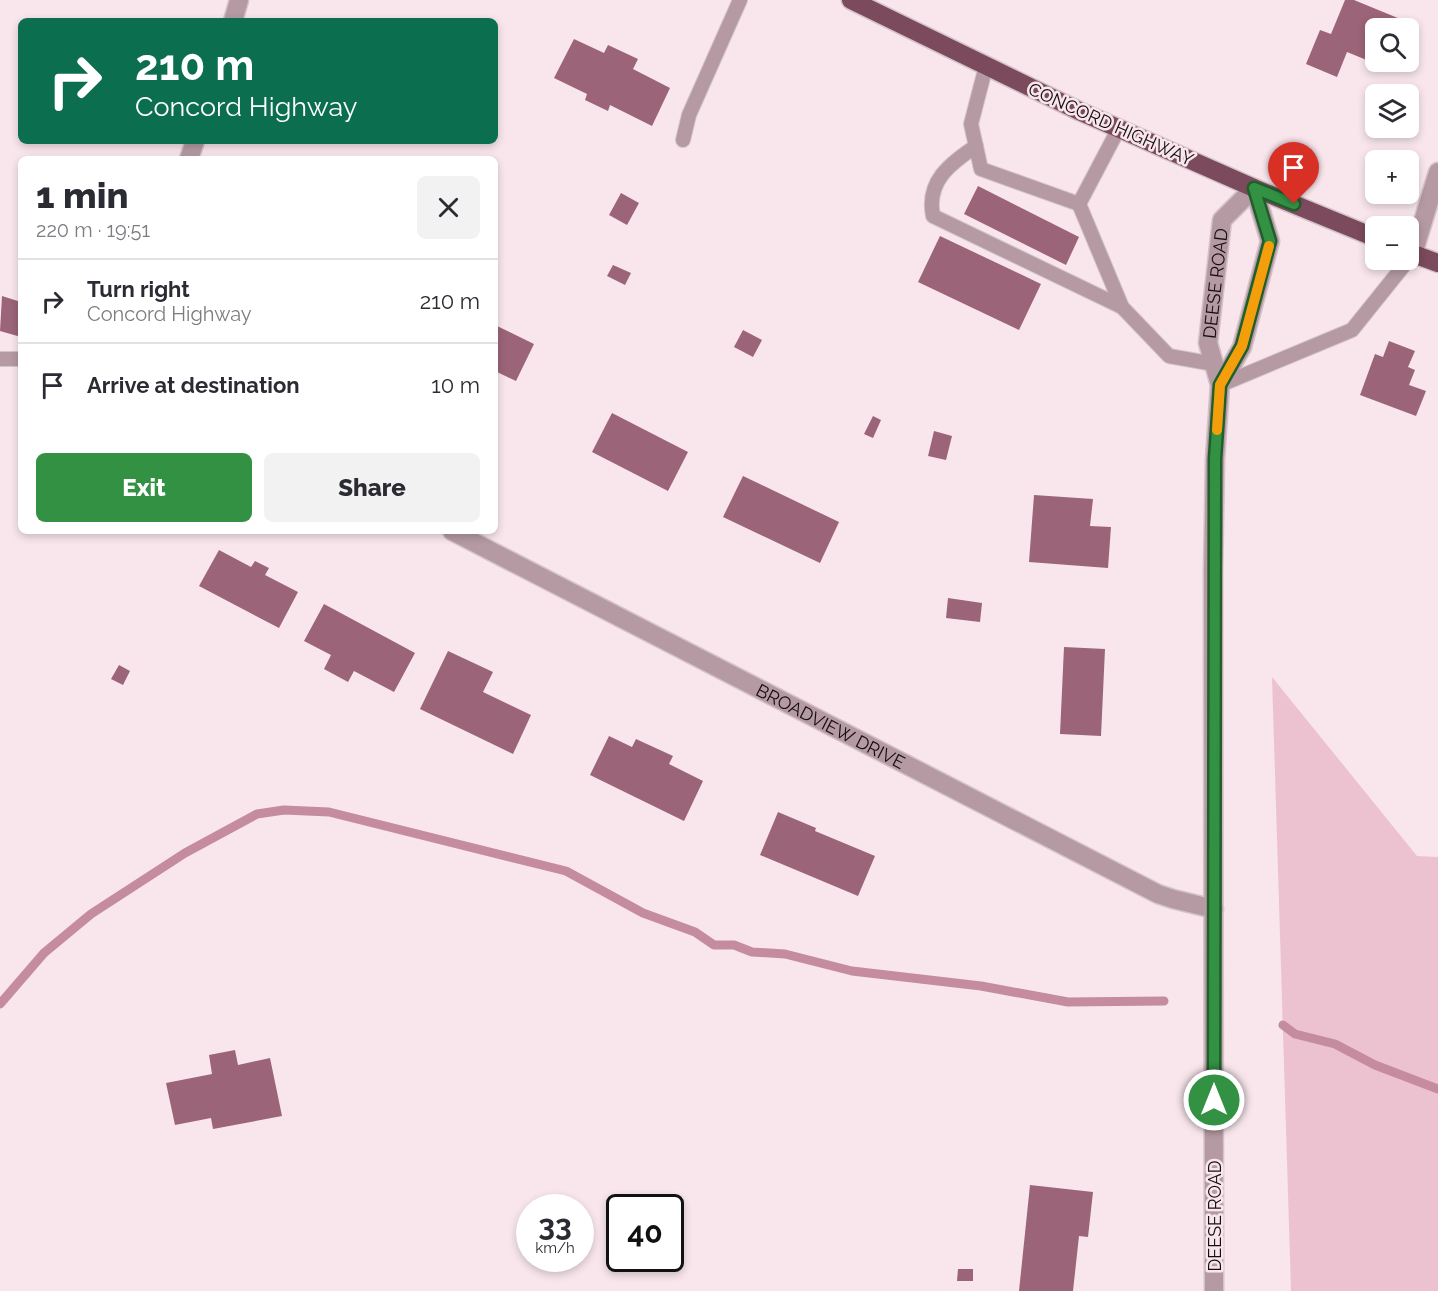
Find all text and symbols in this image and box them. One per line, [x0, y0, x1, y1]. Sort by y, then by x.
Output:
map controls [1365, 18, 1419, 270]
button: search [1365, 18, 1419, 72]
text: 210 m [135, 41, 254, 90]
icon: right [36, 42, 114, 120]
street label: CONCORD HIGHWAY [1025, 78, 1197, 170]
button: layers [1365, 84, 1419, 138]
text: Concord Highway [135, 91, 357, 122]
pin [1268, 142, 1319, 204]
button: + [1365, 150, 1419, 204]
icon: arrive [1277, 151, 1310, 184]
text: 1 min [36, 174, 128, 216]
button: close [417, 176, 480, 239]
button: − [1365, 216, 1419, 270]
text: 220 m · 19:51 [36, 218, 150, 242]
street label: DEESE ROAD [1198, 227, 1232, 340]
text: Turn right [87, 276, 190, 302]
icon: right [36, 285, 69, 318]
text: 210 m [420, 288, 480, 314]
text: Concord Highway [87, 302, 252, 326]
icon: arrive [36, 369, 69, 402]
text: Arrive at destination [87, 372, 300, 398]
text: 10 m [431, 372, 480, 398]
button: Exit [36, 453, 252, 522]
button: Share [264, 453, 480, 522]
street label: BROADVIEW DRIVE [753, 679, 909, 773]
position arrow [1182, 1068, 1246, 1132]
street label: DEESE ROAD [1204, 1160, 1225, 1272]
speed limit sign: 40 [606, 1194, 684, 1272]
text: 33 [538, 1208, 572, 1243]
text: km/h [535, 1239, 575, 1257]

